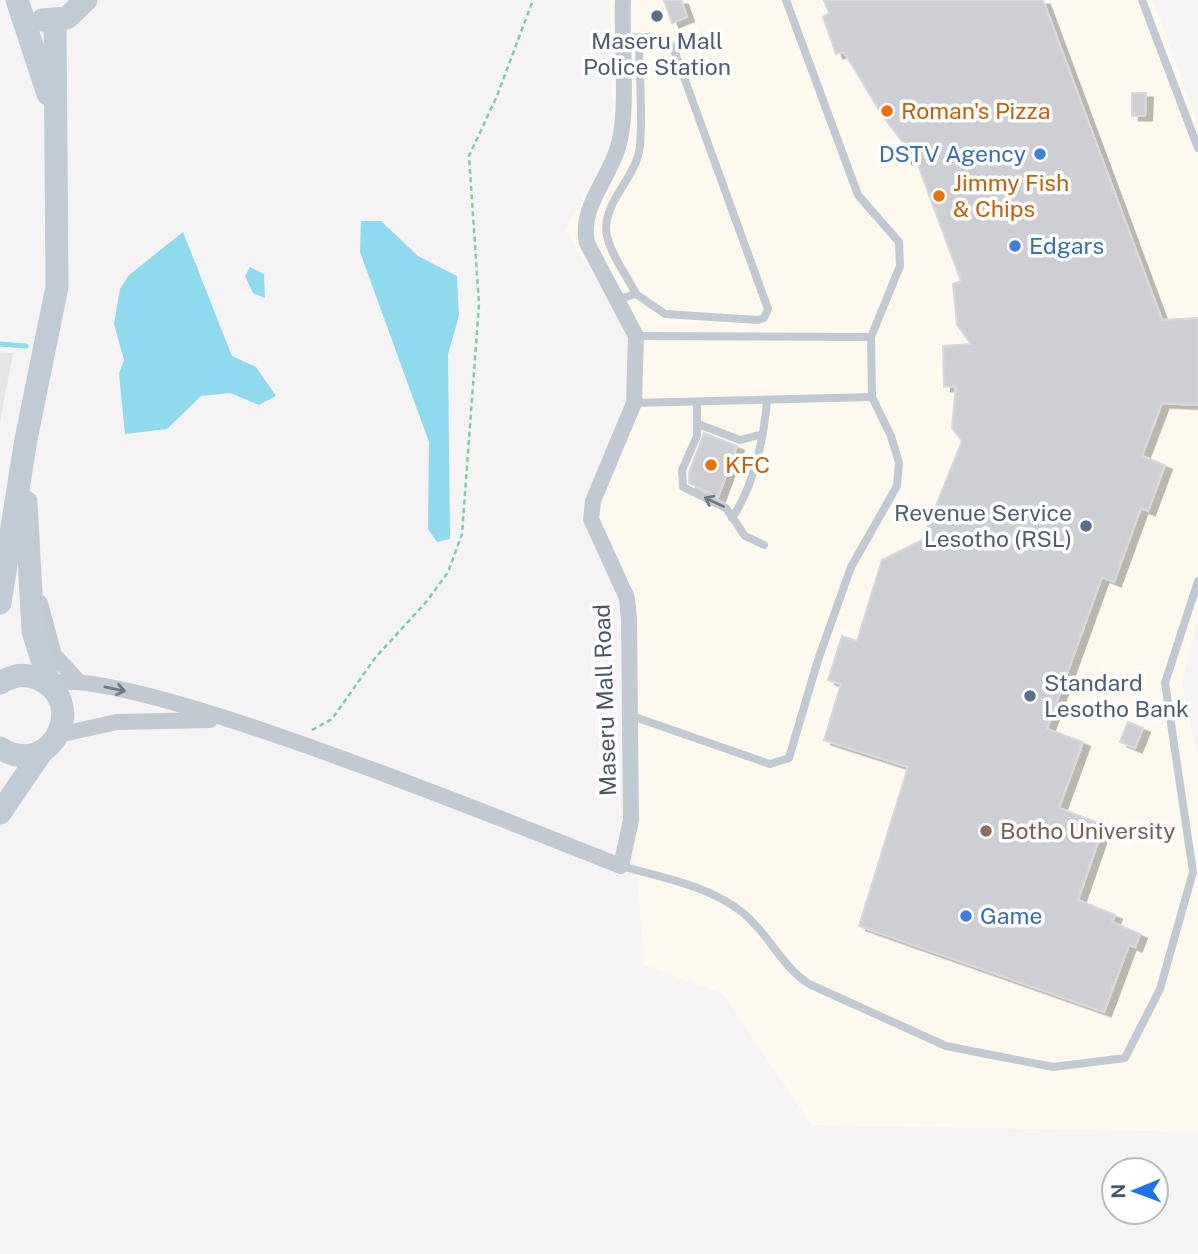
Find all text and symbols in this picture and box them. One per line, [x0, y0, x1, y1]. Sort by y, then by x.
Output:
marker: Maseru Mall Police Station [649, 8, 665, 24]
place label: Maseru Mall Police Station [583, 27, 731, 80]
place label: Roman's Pizza [901, 97, 1050, 124]
marker: Roman's Pizza [879, 103, 895, 119]
place label: DSTV Agency [879, 140, 1026, 167]
marker: DSTV Agency [1032, 146, 1048, 162]
place label: Jimmy Fish & Chips [953, 169, 1069, 222]
marker: Jimmy Fish & Chips [931, 188, 947, 204]
place label: Edgars [1029, 232, 1104, 259]
marker: Edgars [1007, 238, 1023, 254]
place label: KFC [725, 451, 770, 478]
marker: KFC [703, 457, 719, 473]
one-way arrow [704, 495, 725, 509]
place label: Revenue Service Lesotho (RSL) [894, 499, 1072, 552]
marker: Revenue Service Lesotho (RSL) [1078, 518, 1094, 534]
street label: Maseru Mall Road [588, 604, 621, 797]
place label: Standard Lesotho Bank [1044, 669, 1189, 722]
one-way arrow [103, 683, 126, 696]
marker: Standard Lesotho Bank [1022, 688, 1038, 704]
place label: Botho University [1000, 817, 1176, 844]
marker: Botho University [978, 823, 994, 839]
place label: Game [980, 902, 1043, 929]
marker: Game [958, 908, 974, 924]
north arrow [1100, 1156, 1170, 1226]
text: N [1107, 1184, 1129, 1199]

